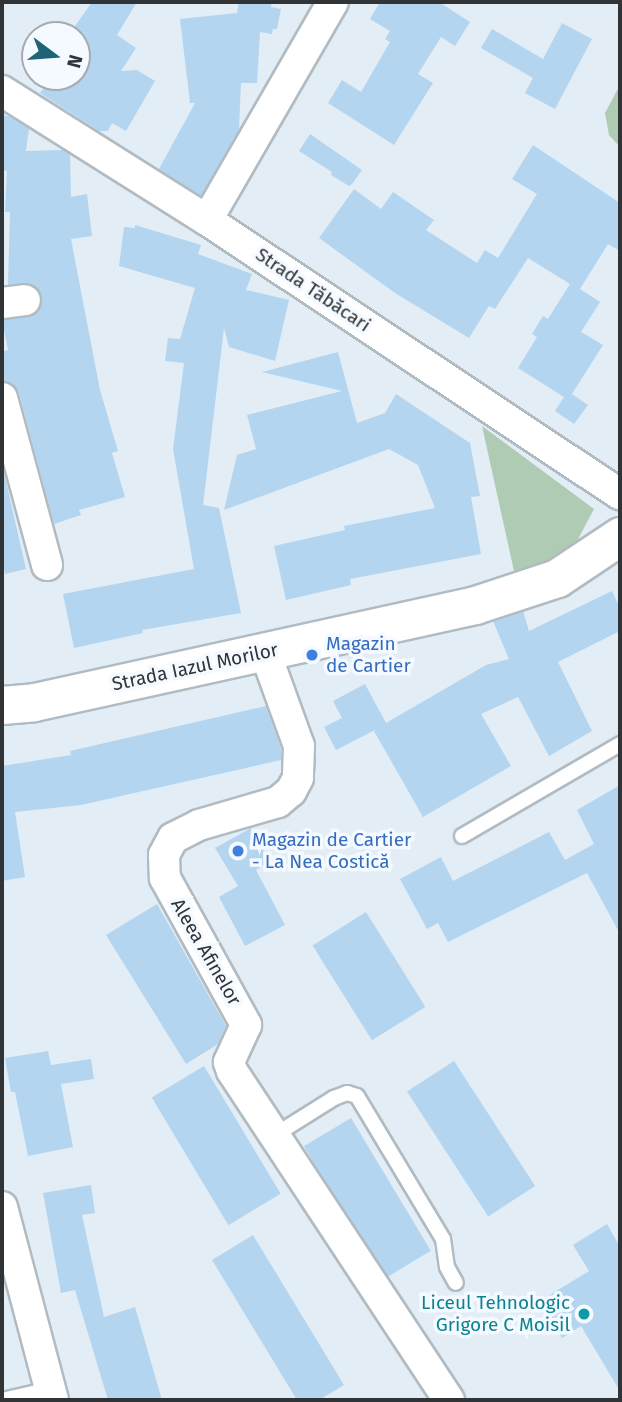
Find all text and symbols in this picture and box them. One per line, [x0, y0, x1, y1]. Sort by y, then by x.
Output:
north arrow [21, 21, 91, 91]
text: N [62, 52, 88, 71]
street label: Strada Tăbăcari [251, 243, 375, 337]
place label: Magazin de Cartier [326, 633, 411, 677]
street label: Strada Iazul Morilor [110, 638, 280, 696]
marker: Magazin de Cartier [304, 647, 320, 663]
place label: Magazin de Cartier - La Nea Costică [252, 829, 411, 873]
marker: Magazin de Cartier - La Nea Costică [230, 843, 246, 859]
street label: Aleea Afinelor [166, 895, 246, 1009]
place label: Liceul Tehnologic Grigore C Moisil [421, 1292, 570, 1336]
marker: Liceul Tehnologic Grigore C Moisil [576, 1306, 592, 1322]

